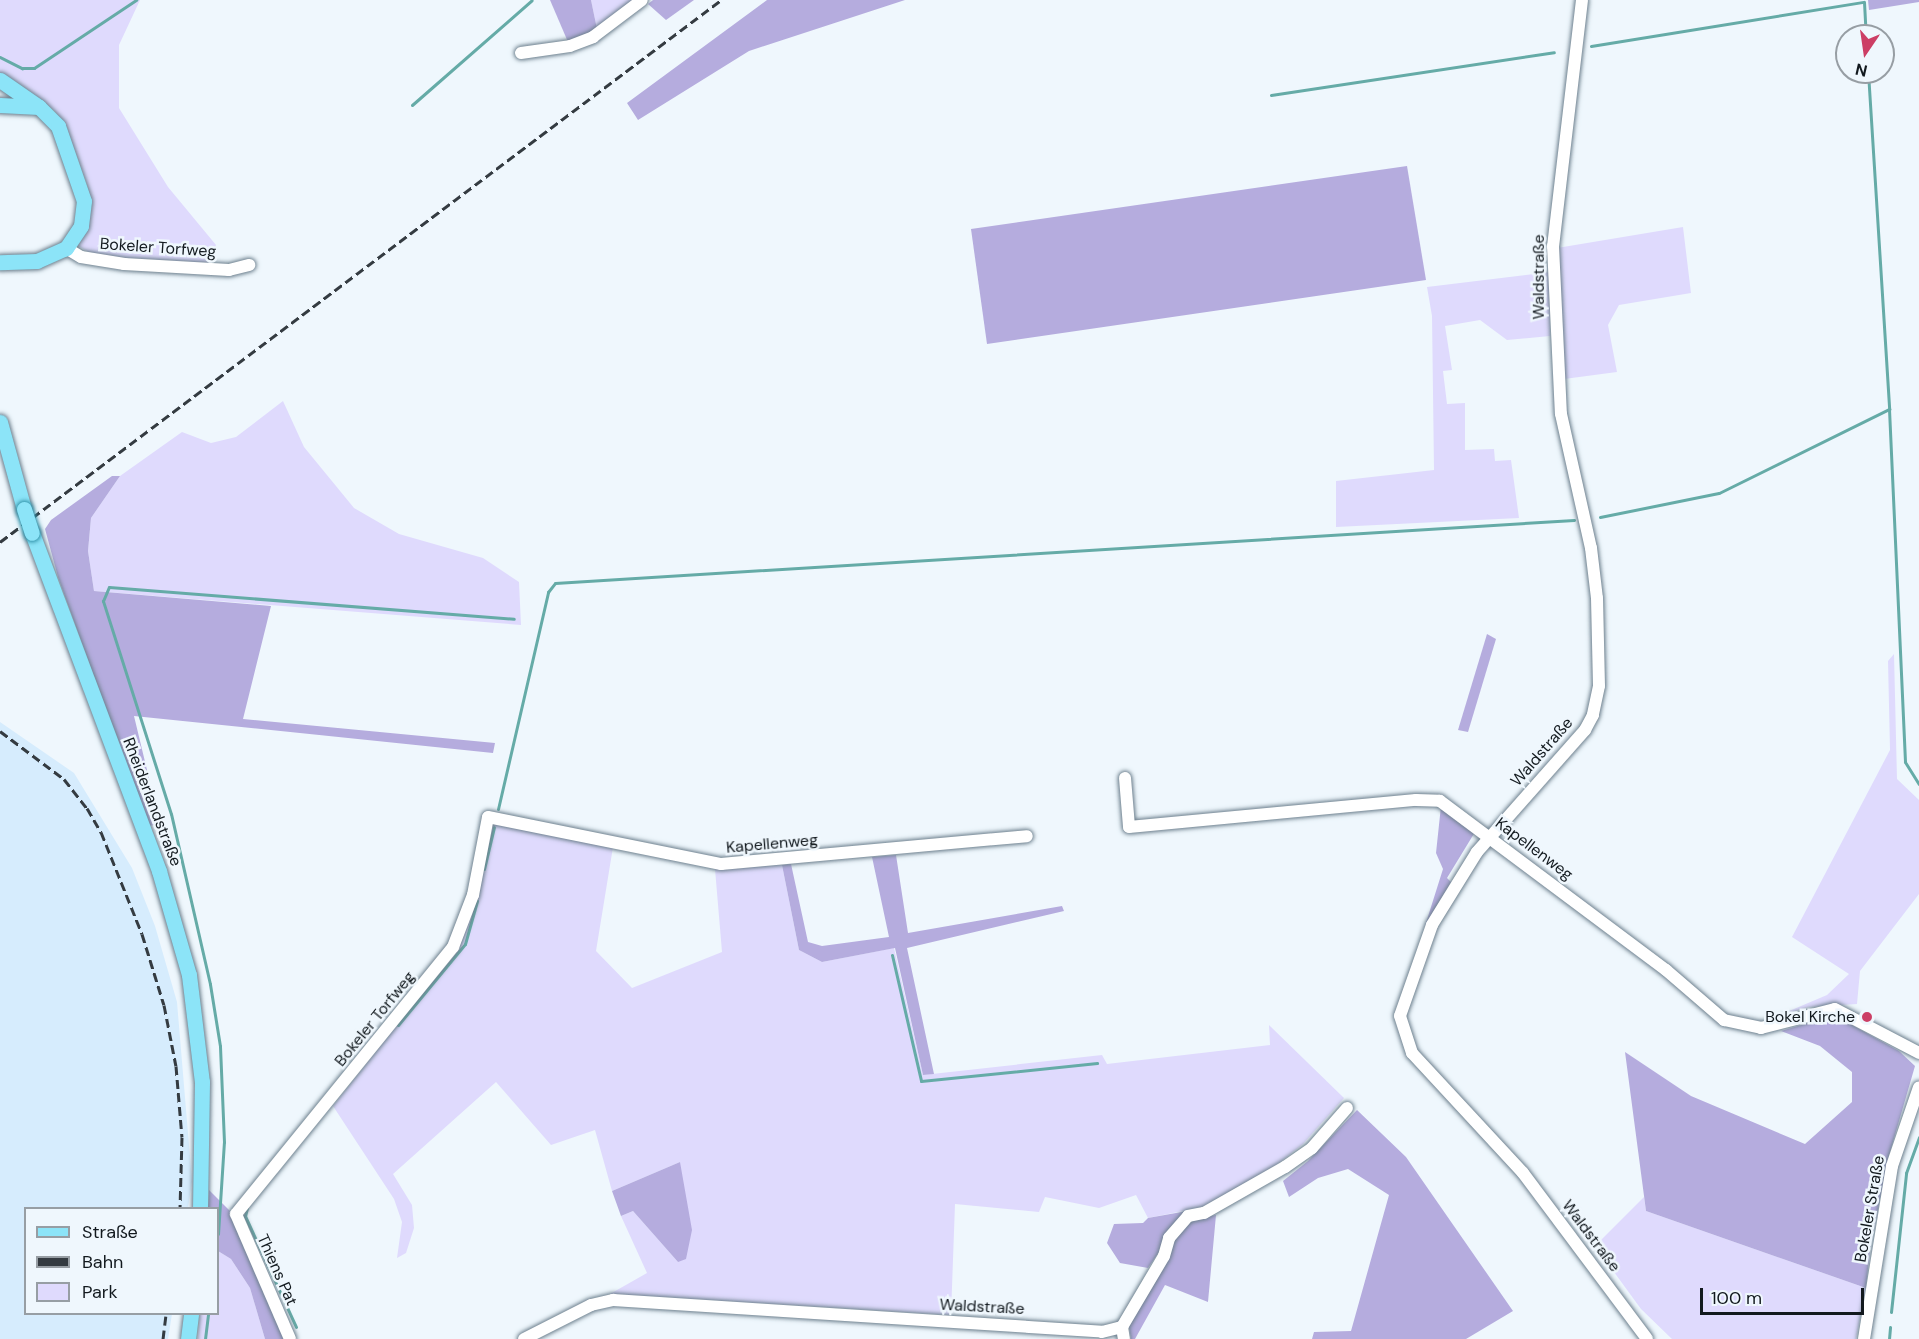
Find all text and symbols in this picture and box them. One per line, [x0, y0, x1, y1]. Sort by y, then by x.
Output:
north arrow [1835, 24, 1895, 84]
text: N [1853, 59, 1869, 82]
street label: Bokeler Torfweg [99, 234, 217, 262]
street label: Waldstraße [1529, 234, 1549, 320]
street label: Waldstraße [1507, 714, 1577, 790]
street label: Rheiderlandstraße [119, 735, 185, 869]
street label: Kapellenweg [1491, 814, 1577, 884]
street label: Kapellenweg [725, 830, 819, 858]
street label: Bokeler Torfweg [331, 968, 419, 1070]
place label: Bokel Kirche [1765, 1007, 1855, 1027]
marker: Bokel Kirche [1860, 1010, 1874, 1024]
street label: Bokeler Straße [1851, 1154, 1889, 1264]
street label: Waldstraße [1558, 1196, 1624, 1276]
legend [24, 1207, 219, 1315]
text: Straße [82, 1220, 138, 1244]
street label: Thiens Pat [253, 1231, 301, 1309]
text: Bahn [82, 1250, 123, 1274]
scale bar [1703, 1276, 1866, 1314]
text: Park [82, 1280, 118, 1304]
text: 100 m [1711, 1286, 1762, 1310]
street label: Waldstraße [939, 1295, 1025, 1319]

